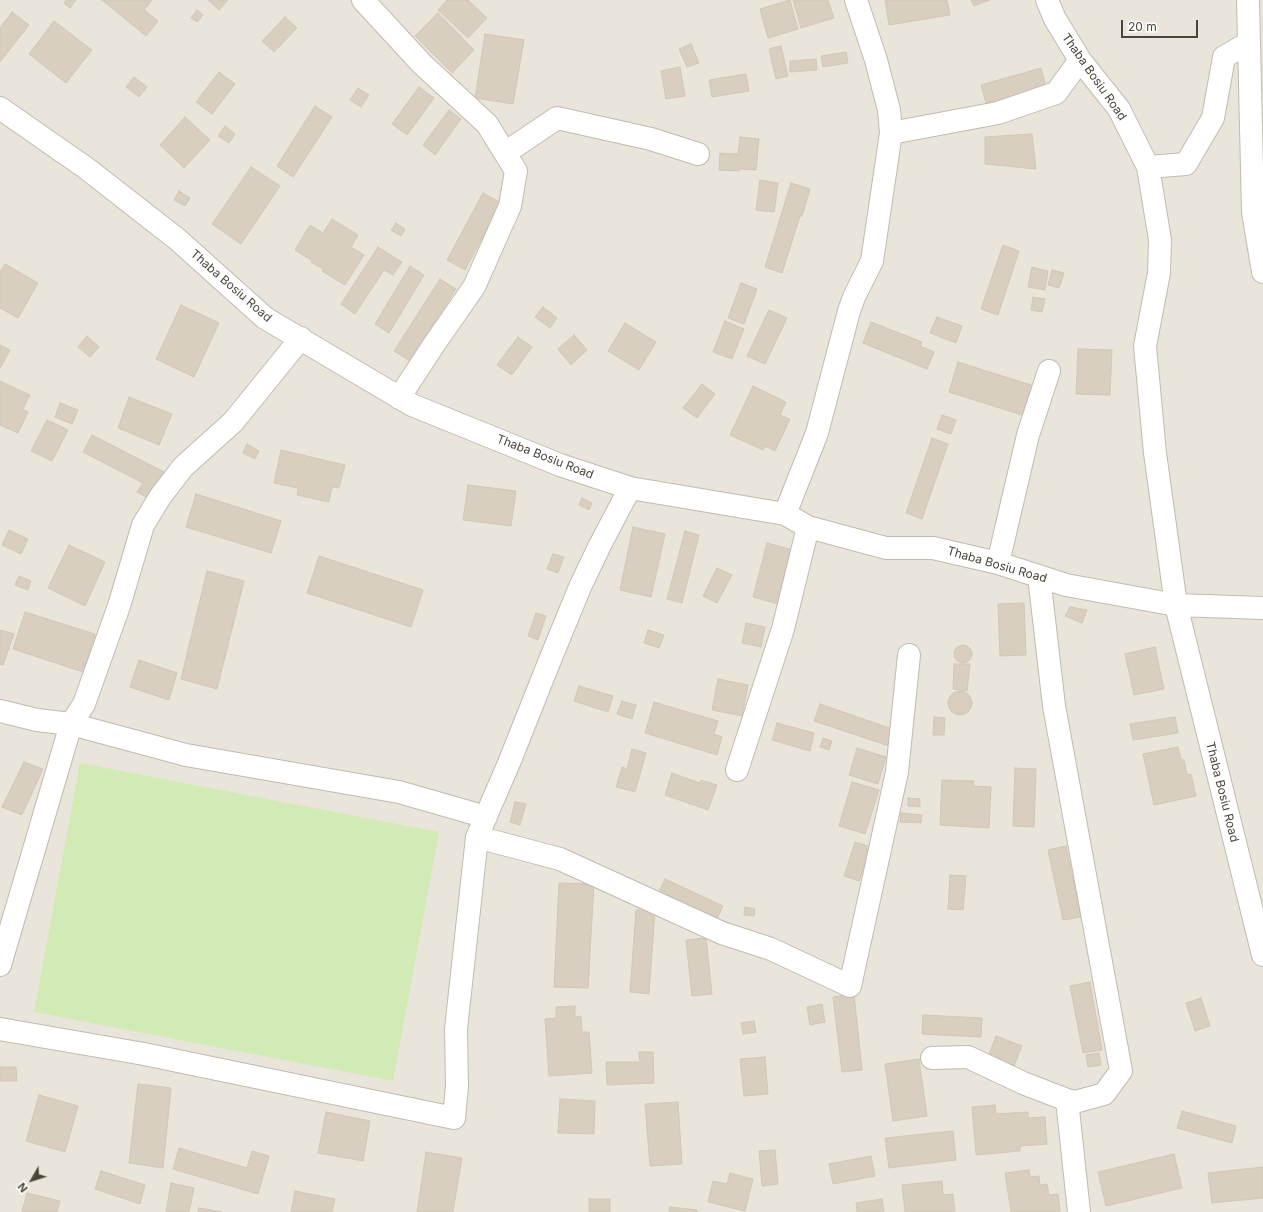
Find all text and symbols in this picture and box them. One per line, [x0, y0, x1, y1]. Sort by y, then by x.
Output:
scale bar [1123, 12, 1200, 38]
text: 20 m [1128, 19, 1157, 34]
street label: Thaba Bosiu Road [1059, 31, 1129, 123]
street label: Thaba Bosiu Road [187, 247, 275, 325]
street label: Thaba Bosiu Road [494, 432, 596, 482]
street label: Thaba Bosiu Road [946, 544, 1048, 586]
street label: Thaba Bosiu Road [1203, 740, 1241, 844]
north arrow [12, 1160, 52, 1200]
text: N [15, 1180, 31, 1195]

